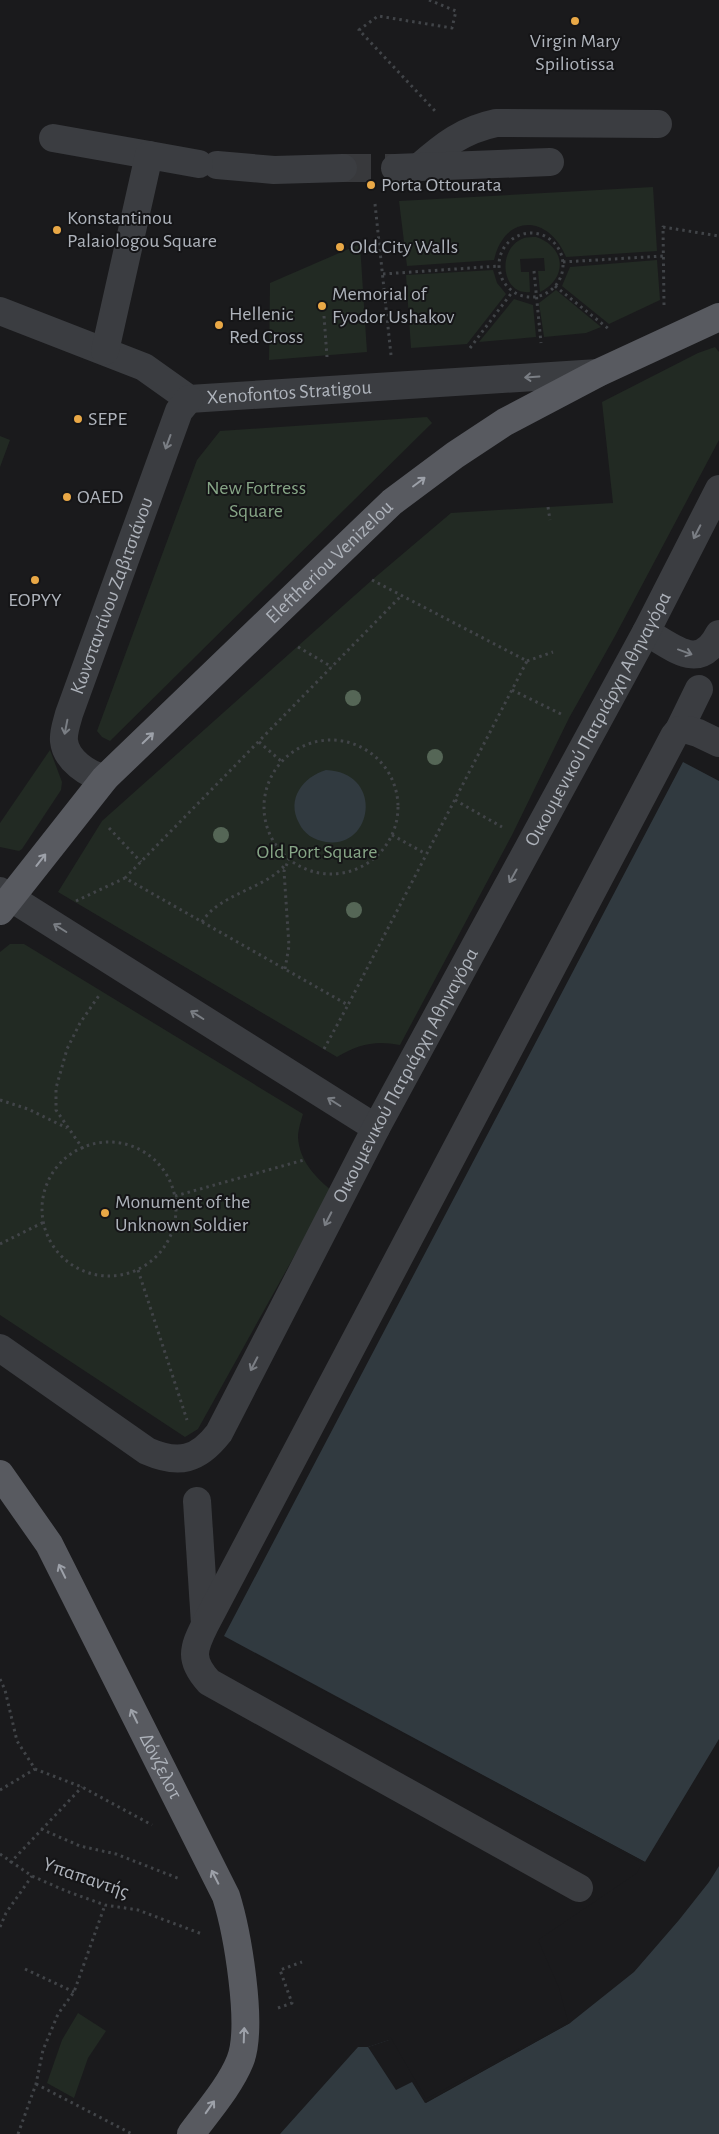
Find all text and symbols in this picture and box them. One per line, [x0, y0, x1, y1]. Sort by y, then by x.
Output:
marker: Virgin Mary Spiliotissa [569, 15, 581, 27]
place label: Virgin Mary Spiliotissa [530, 31, 621, 74]
place label: Porta Ottourata [381, 175, 502, 195]
marker: Porta Ottourata [365, 179, 377, 191]
place label: Konstantinou Palaiologou Square [67, 208, 217, 251]
marker: Konstantinou Palaiologou Square [51, 224, 63, 236]
place label: Old City Walls [350, 237, 458, 257]
marker: Old City Walls [334, 241, 346, 253]
place label: Memorial of Fyodor Ushakov [332, 284, 455, 327]
marker: Memorial of Fyodor Ushakov [316, 300, 328, 312]
place label: Hellenic Red Cross [229, 304, 303, 347]
marker: Hellenic Red Cross [213, 319, 225, 331]
one-way arrow [524, 373, 540, 382]
street label: Xenofontos Stratigou [206, 377, 372, 408]
place label: SEPE [88, 409, 127, 429]
marker: SEPE [72, 413, 84, 425]
one-way arrow [163, 434, 172, 450]
one-way arrow [412, 477, 426, 487]
park label: New Fortress Square [206, 478, 306, 521]
place label: OAED [77, 487, 124, 507]
marker: OAED [61, 491, 73, 503]
street label: Κωνσταντίνου Ζαβιτσιάνου [67, 494, 157, 697]
street label: Eleftheriou Venizelou [262, 497, 397, 627]
one-way arrow [692, 524, 701, 539]
marker: EOPYY [29, 574, 41, 586]
street label: Οικουμενικού Πατριάρχη Αθηναγόρα [521, 589, 675, 850]
place label: EOPYY [8, 590, 62, 610]
one-way arrow [677, 648, 692, 657]
one-way arrow [61, 719, 70, 735]
one-way arrow [142, 732, 154, 744]
park label: Old Port Square [257, 842, 377, 862]
one-way arrow [36, 854, 47, 867]
one-way arrow [508, 868, 517, 883]
one-way arrow [53, 923, 67, 933]
street label: Οικουμενικού Πατριάρχη Αθηναγόρα [329, 945, 482, 1206]
one-way arrow [190, 1010, 204, 1020]
one-way arrow [328, 1096, 342, 1106]
place label: Monument of the Unknown Soldier [115, 1192, 250, 1235]
marker: Monument of the Unknown Soldier [99, 1207, 111, 1219]
one-way arrow [323, 1212, 333, 1227]
one-way arrow [249, 1356, 258, 1371]
one-way arrow [57, 1563, 67, 1578]
one-way arrow [129, 1709, 138, 1724]
street label: Δόνζελοτ [136, 1730, 186, 1803]
street label: Υπαπαντής [40, 1854, 132, 1902]
one-way arrow [210, 1870, 219, 1885]
one-way arrow [239, 2027, 248, 2043]
one-way arrow [205, 2100, 215, 2114]

